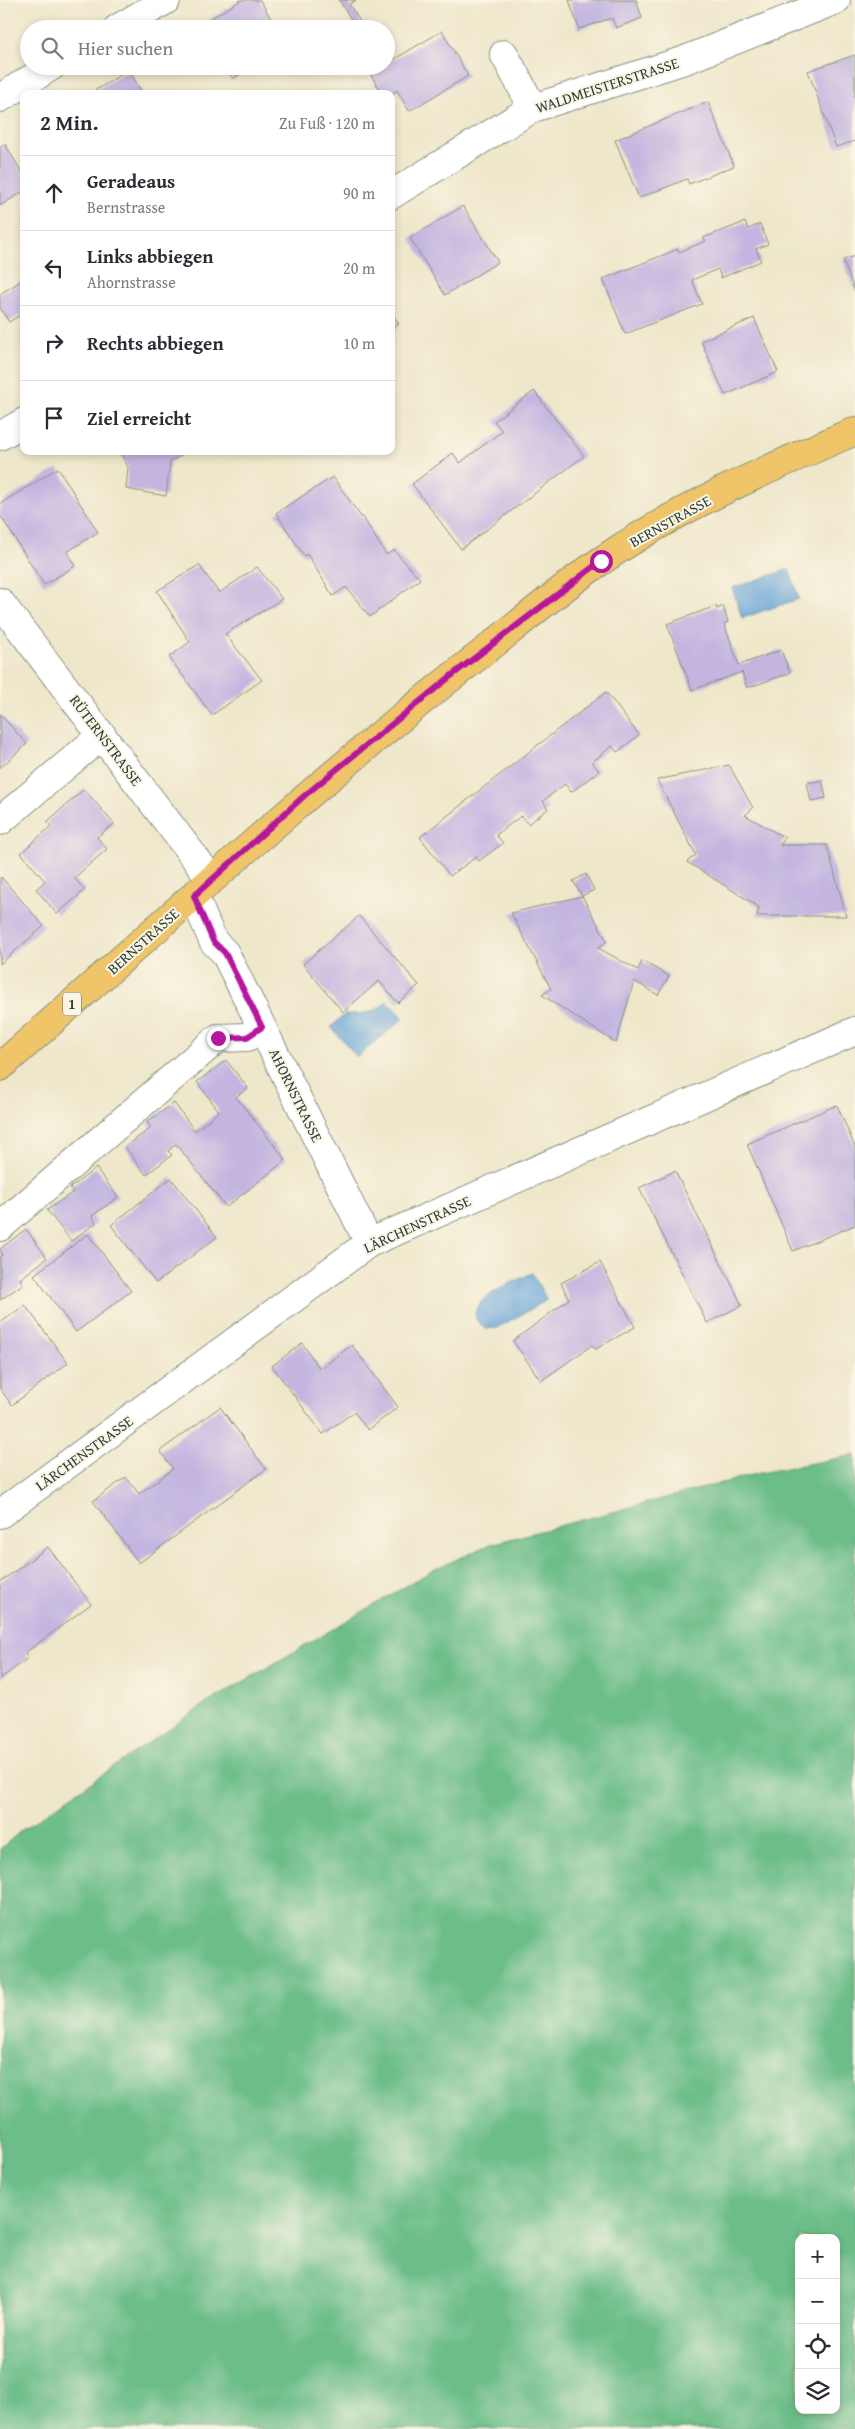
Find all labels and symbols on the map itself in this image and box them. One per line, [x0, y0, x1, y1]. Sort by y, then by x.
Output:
street label: WALDMEISTERSTRASSE [533, 52, 682, 118]
street label: BERNSTRASSE [625, 490, 715, 552]
route start [590, 550, 613, 573]
street label: RÜTERNSTRASSE [65, 690, 147, 790]
street label: BERNSTRASSE [102, 903, 184, 979]
road number: 1 [63, 992, 81, 1016]
route end [207, 1027, 230, 1050]
street label: AHORNSTRASSE [264, 1044, 328, 1146]
street label: LÄRCHENSTRASSE [360, 1190, 474, 1258]
street label: LÄRCHENSTRASSE [31, 1410, 138, 1496]

